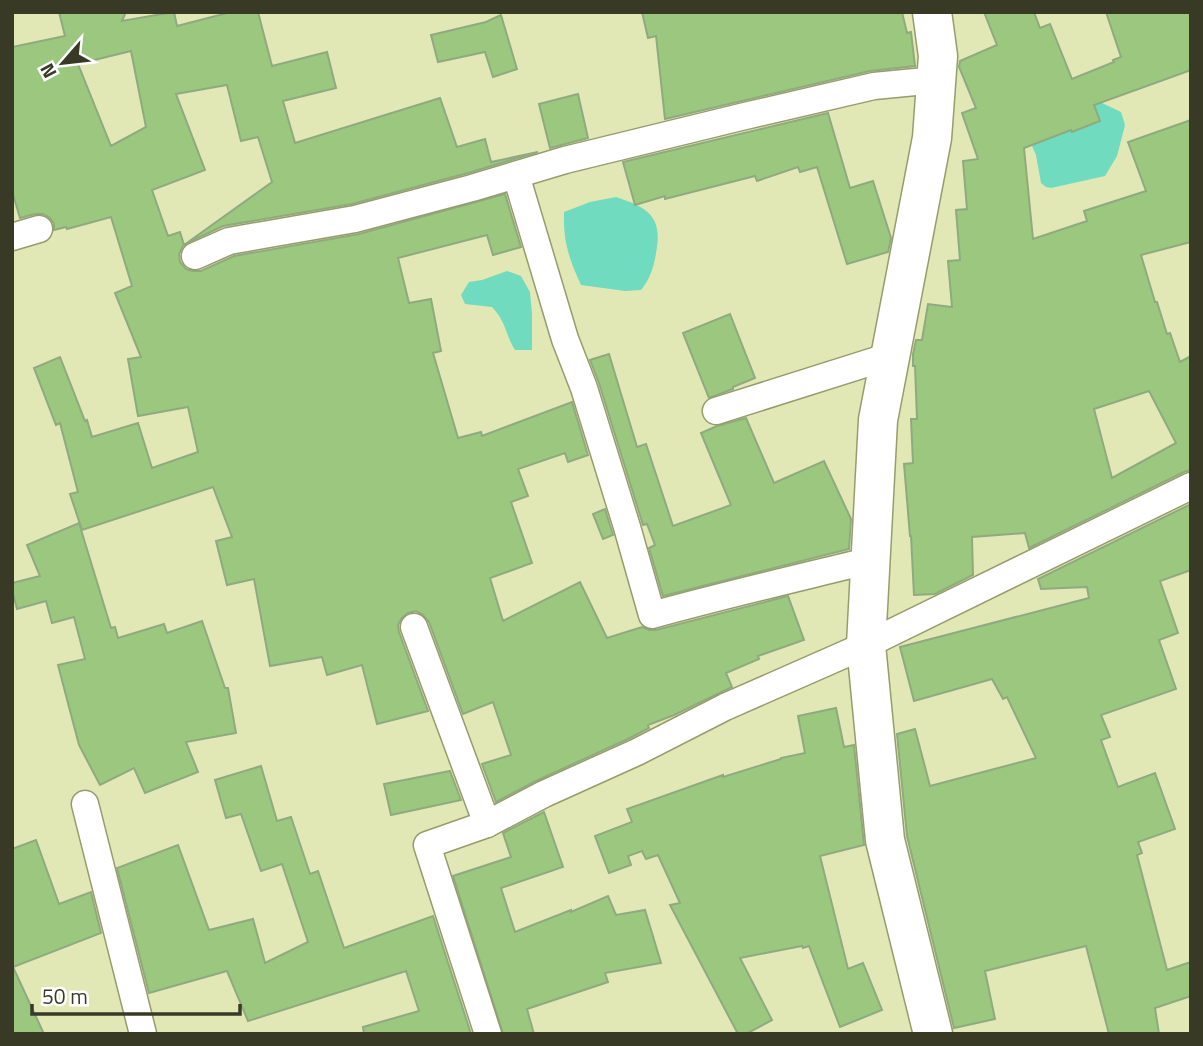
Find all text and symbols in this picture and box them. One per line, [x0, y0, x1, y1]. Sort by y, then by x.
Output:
north arrow [28, 28, 98, 98]
text: N [32, 59, 63, 84]
scale bar [32, 972, 240, 1016]
text: 50 m [42, 980, 88, 1012]

